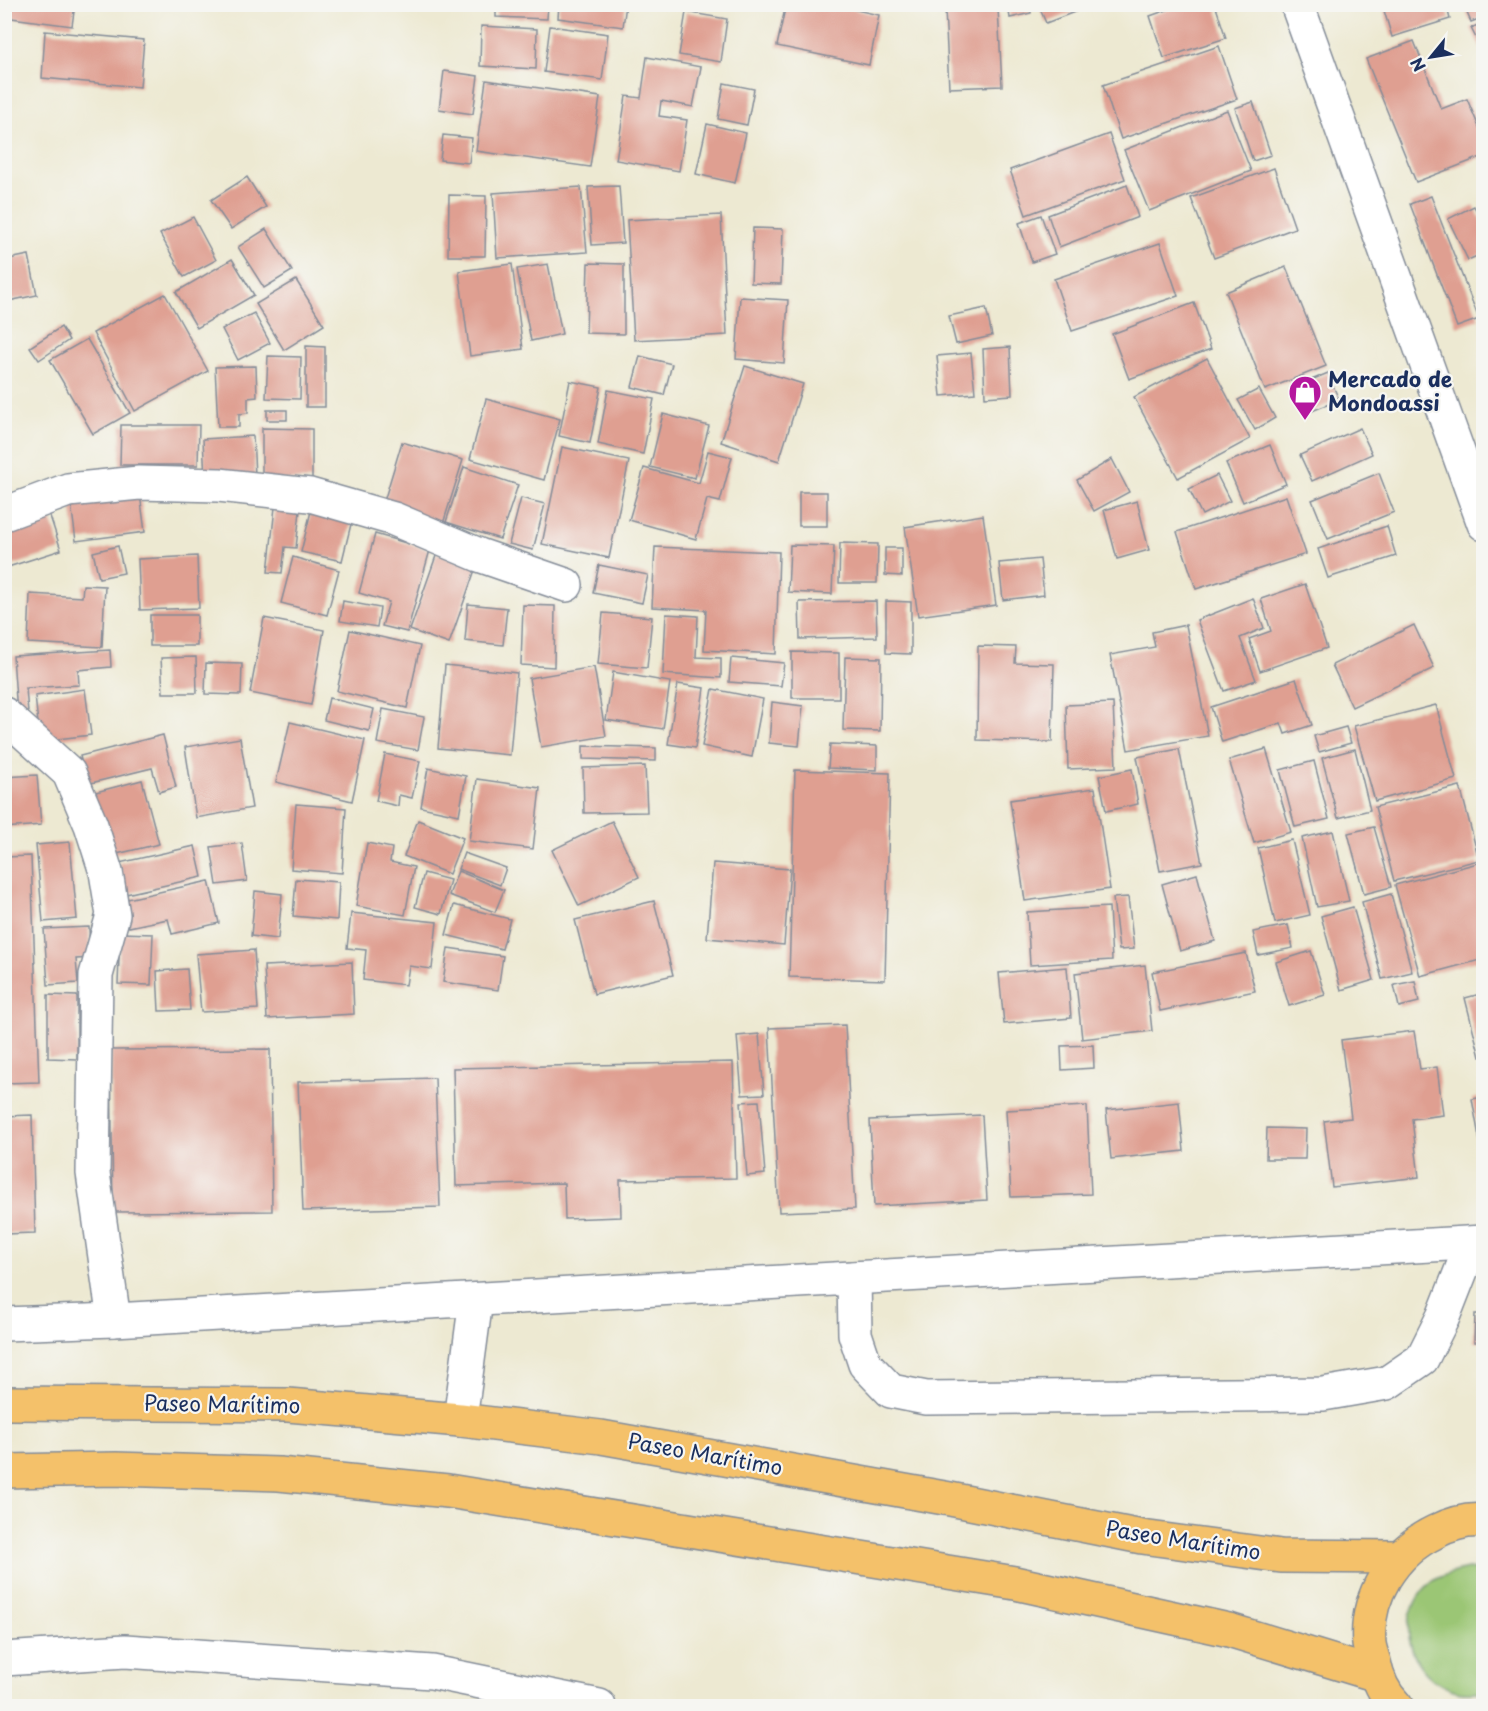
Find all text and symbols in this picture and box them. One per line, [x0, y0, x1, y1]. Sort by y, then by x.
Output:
north arrow [1401, 27, 1461, 87]
text: N [1404, 54, 1431, 76]
place label: Mercado de Mondoassi [1328, 362, 1452, 418]
shop icon: Mercado de Mondoassi [1287, 374, 1323, 421]
street label: Paseo Marítimo [143, 1386, 301, 1420]
street label: Paseo Marítimo [625, 1424, 785, 1482]
street label: Paseo Marítimo [1103, 1511, 1263, 1567]

